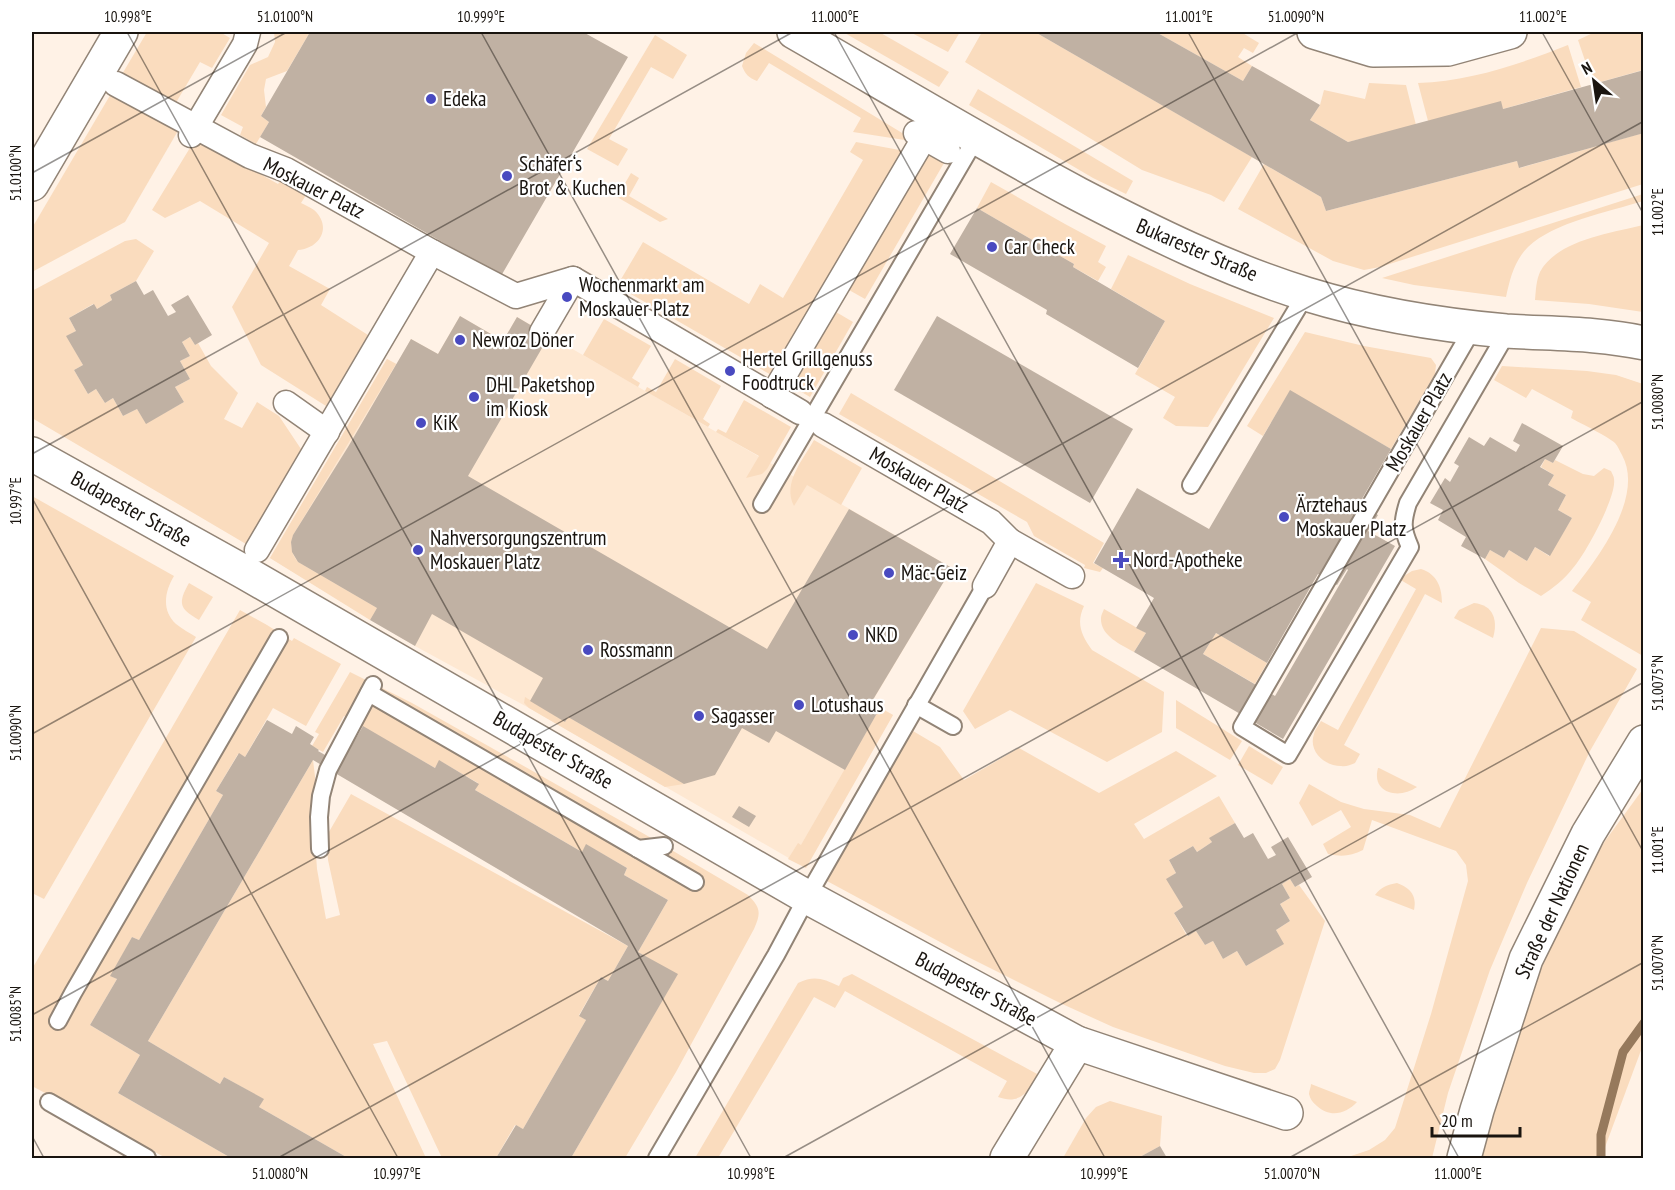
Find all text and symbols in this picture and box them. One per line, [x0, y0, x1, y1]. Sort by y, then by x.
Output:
text: 10.998°E [104, 7, 152, 26]
text: 51.0100°N [257, 7, 313, 26]
text: 10.999°E [457, 7, 505, 26]
text: 11.000°E [811, 7, 859, 26]
text: 11.001°E [1165, 7, 1213, 26]
text: 51.0090°N [1268, 7, 1324, 26]
text: 11.002°E [1519, 7, 1567, 26]
north arrow [1564, 51, 1624, 111]
text: N [1578, 57, 1595, 79]
place label: Edeka [443, 85, 486, 112]
marker: Edeka [424, 92, 438, 106]
text: 51.0100°N [6, 145, 25, 201]
place label: Schäfer‘s Brot & Kuchen [519, 150, 626, 201]
street label: Moskauer Platz [259, 151, 369, 225]
marker: Schäfer‘s Brot & Kuchen [500, 169, 514, 183]
text: 11.002°E [1648, 188, 1667, 236]
street label: Bukarester Straße [1132, 212, 1262, 287]
place label: Car Check [1004, 233, 1075, 260]
marker: Car Check [985, 240, 999, 254]
place label: Wochenmarkt am Moskauer Platz [579, 271, 704, 322]
marker: Wochenmarkt am Moskauer Platz [560, 290, 574, 304]
place label: Newroz Döner [472, 326, 574, 353]
marker: Newroz Döner [453, 333, 467, 347]
place label: Hertel Grillgenuss Foodtruck [742, 345, 873, 396]
marker: Hertel Grillgenuss Foodtruck [723, 364, 737, 378]
street label: Moskauer Platz [1379, 367, 1458, 476]
place label: DHL Paketshop im Kiosk [486, 371, 595, 422]
text: 51.0080°N [1648, 374, 1667, 430]
marker: DHL Paketshop im Kiosk [467, 390, 481, 404]
place label: KiK [433, 409, 458, 436]
marker: KiK [414, 416, 428, 430]
street label: Moskauer Platz [865, 440, 974, 519]
street label: Budapester Straße [66, 464, 196, 553]
text: 10.997°E [6, 477, 25, 525]
place label: Ärztehaus Moskauer Platz [1296, 491, 1406, 542]
marker: Ärztehaus Moskauer Platz [1277, 510, 1291, 524]
place label: Nahversorgungszentrum Moskauer Platz [430, 524, 607, 575]
marker: Nahversorgungszentrum Moskauer Platz [411, 543, 425, 557]
place label: Nord-Apotheke [1133, 546, 1243, 573]
marker: Nord-Apotheke [1114, 553, 1128, 567]
place label: Mäc-Geiz [901, 559, 967, 586]
marker: Mäc-Geiz [882, 566, 896, 580]
place label: NKD [865, 621, 898, 648]
marker: NKD [846, 628, 860, 642]
place label: Rossmann [600, 636, 673, 663]
marker: Rossmann [581, 643, 595, 657]
text: 51.0075°N [1648, 655, 1667, 711]
place label: Lotushaus [811, 691, 884, 718]
marker: Lotushaus [792, 698, 806, 712]
place label: Sagasser [711, 702, 775, 729]
street label: Budapester Straße [489, 704, 618, 795]
text: 51.0090°N [6, 705, 25, 761]
marker: Sagasser [692, 709, 706, 723]
text: 11.001°E [1648, 826, 1667, 874]
street label: Straße der Nationen [1508, 839, 1595, 983]
text: 51.0070°N [1648, 935, 1667, 991]
street label: Budapester Straße [911, 945, 1042, 1032]
text: 51.0085°N [6, 986, 25, 1042]
scale bar [1432, 1100, 1520, 1138]
text: 20 m [1441, 1109, 1473, 1132]
text: 51.0080°N [252, 1164, 308, 1183]
text: 10.997°E [373, 1164, 421, 1183]
text: 10.998°E [727, 1164, 775, 1183]
text: 10.999°E [1080, 1164, 1128, 1183]
text: 51.0070°N [1264, 1164, 1320, 1183]
text: 11.000°E [1434, 1164, 1482, 1183]

